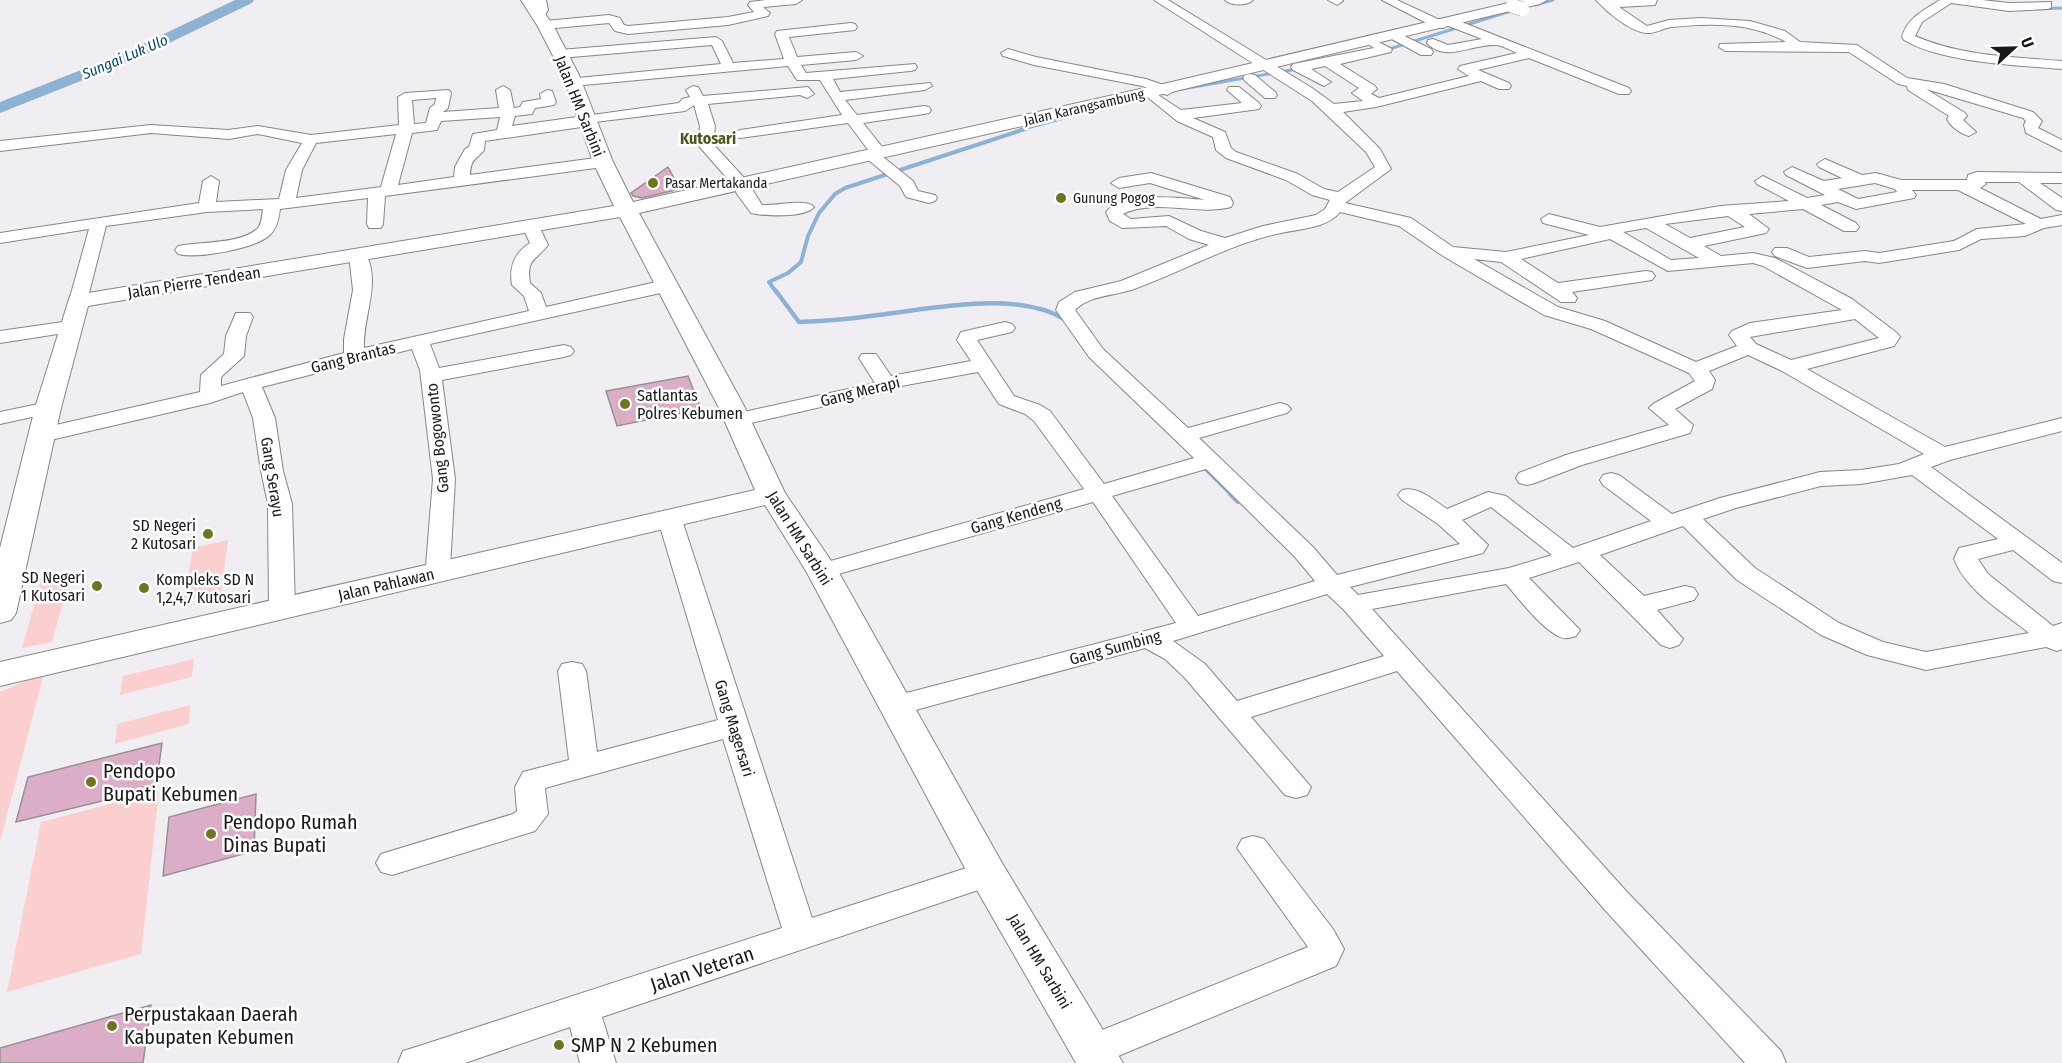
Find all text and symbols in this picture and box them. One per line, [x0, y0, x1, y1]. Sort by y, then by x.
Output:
north arrow [1984, 18, 2044, 78]
water label: Sungai Luk Ulo [79, 31, 171, 84]
text: U [2017, 35, 2038, 50]
street label: Jalan HM Sarbini [551, 53, 608, 160]
street label: Jalan Karangsambung [1022, 85, 1146, 130]
district label: Kutosari [680, 129, 736, 148]
place label: Pasar Mertakanda [665, 175, 767, 192]
marker: Pasar Mertakanda [646, 176, 660, 190]
place label: Gunung Pogog [1073, 190, 1155, 207]
marker: Gunung Pogog [1054, 191, 1068, 205]
street label: Jalan Pierre Tendean [126, 263, 262, 302]
street label: Gang Brantas [309, 338, 398, 377]
street label: Gang Merapi [818, 372, 902, 411]
street label: Gang Bogowonto [422, 382, 453, 494]
place label: Satlantas Polres Kebumen [637, 386, 743, 423]
marker: Satlantas Polres Kebumen [618, 397, 632, 411]
street label: Gang Serayu [257, 436, 288, 518]
street label: Jalan HM Sarbini [763, 488, 836, 589]
street label: Gang Kendeng [968, 493, 1064, 538]
place label: SD Negeri 2 Kutosari [131, 516, 196, 553]
marker: SD Negeri 2 Kutosari [201, 527, 215, 541]
street label: Jalan Pahlawan [336, 564, 436, 605]
place label: SD Negeri 1 Kutosari [21, 568, 85, 605]
place label: Kompleks SD N 1,2,4,7 Kutosari [156, 570, 254, 607]
marker: SD Negeri 1 Kutosari [90, 579, 104, 593]
marker: Kompleks SD N 1,2,4,7 Kutosari [137, 581, 151, 595]
street label: Gang Sumbing [1067, 626, 1163, 669]
street label: Gang Magersari [711, 677, 758, 779]
place label: Pendopo Bupati Kebumen [103, 759, 238, 806]
marker: Pendopo Bupati Kebumen [84, 775, 98, 789]
place label: Pendopo Rumah Dinas Bupati [223, 810, 357, 857]
marker: Pendopo Rumah Dinas Bupati [204, 827, 218, 841]
street label: Jalan HM Sarbini [1004, 910, 1075, 1012]
street label: Jalan Veteran [647, 941, 757, 997]
place label: Perpustakaan Daerah Kabupaten Kebumen [124, 1002, 298, 1049]
marker: Perpustakaan Daerah Kabupaten Kebumen [105, 1019, 119, 1033]
place label: SMP N 2 Kebumen [571, 1033, 718, 1057]
marker: SMP N 2 Kebumen [552, 1038, 566, 1052]

